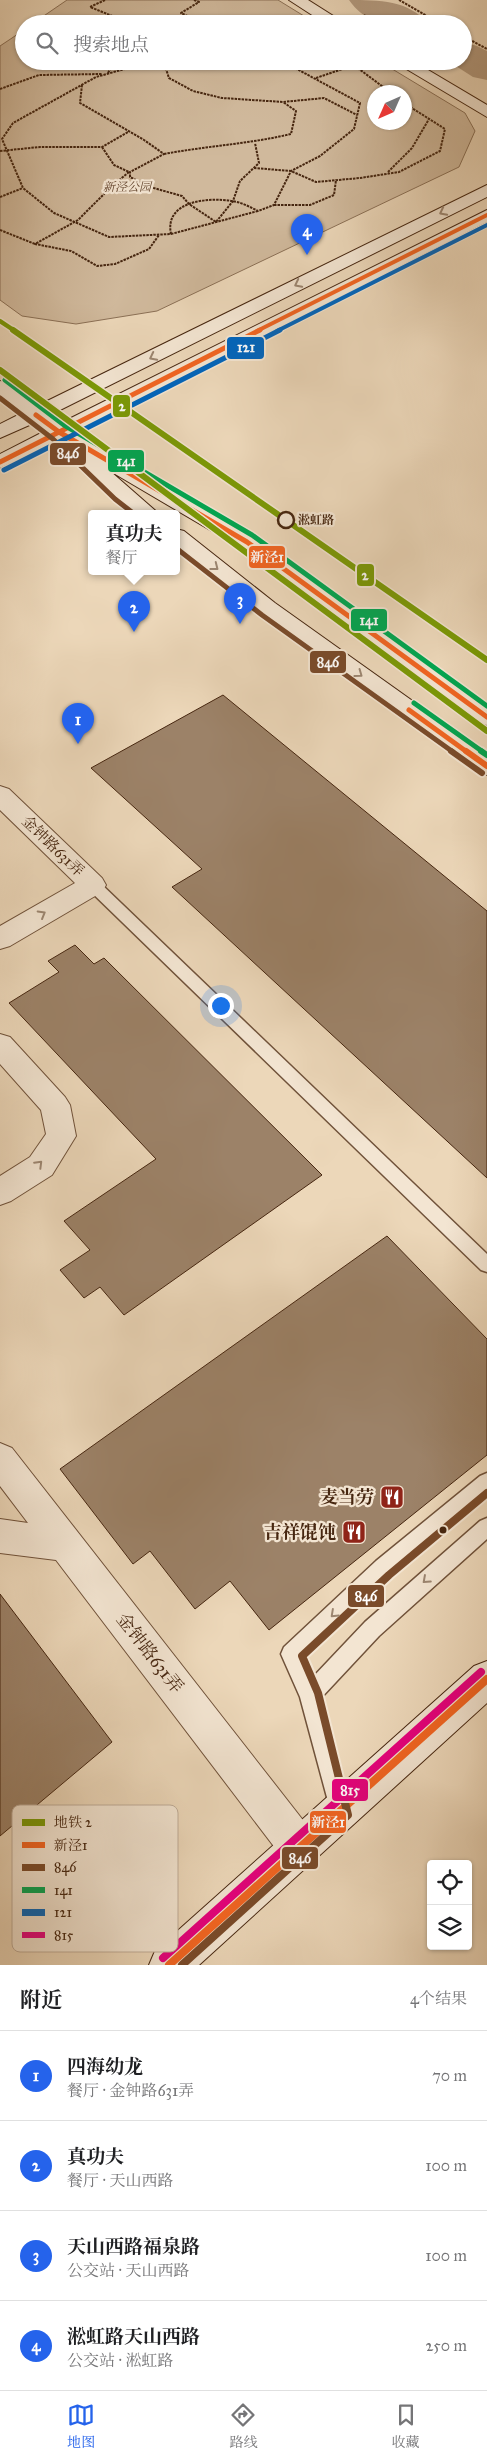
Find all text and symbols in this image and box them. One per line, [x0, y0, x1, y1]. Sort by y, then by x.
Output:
search box [15, 15, 472, 70]
icon: search [33, 29, 61, 57]
text: 搜索地点 [73, 33, 149, 56]
north arrow [367, 85, 412, 130]
park label: 新泾公园 [103, 180, 153, 194]
one-way arrow [440, 205, 449, 215]
pin: 4 [291, 214, 323, 255]
one-way arrow [294, 278, 303, 288]
line badge: 121 [226, 336, 265, 360]
text: 121 [237, 339, 255, 356]
one-way arrow [149, 351, 158, 361]
line badge: 2 [112, 394, 131, 418]
text: 2 [119, 398, 127, 415]
line badge: 846 [49, 442, 87, 466]
text: 846 [57, 445, 80, 463]
line badge: 141 [107, 449, 145, 473]
text: 141 [117, 453, 136, 471]
popup [88, 510, 180, 575]
marker: 淞虹路 [277, 511, 295, 529]
place label: 淞虹路 [298, 513, 334, 527]
text: 真功夫 [105, 522, 163, 545]
line badge: 新泾1 [248, 545, 286, 569]
text: 餐厅 [105, 548, 138, 567]
text: 新泾1 [250, 549, 284, 566]
one-way arrow [209, 561, 218, 569]
line badge: 2 [356, 563, 375, 587]
text: 2 [362, 567, 370, 584]
pin: 3 [224, 583, 256, 624]
pin: 2 [118, 591, 150, 632]
line badge: 141 [350, 608, 388, 632]
text: 141 [360, 612, 379, 630]
line badge: 846 [309, 650, 347, 674]
text: 846 [317, 654, 340, 672]
one-way arrow [353, 668, 363, 677]
pin: 1 [62, 703, 94, 744]
street label: 金钟路631弄 [18, 812, 88, 880]
one-way arrow [37, 911, 46, 921]
your location [208, 993, 234, 1019]
one-way arrow [34, 1161, 43, 1170]
restaurant icon: 麦当劳 [379, 1484, 405, 1510]
place label: 麦当劳 [320, 1486, 374, 1508]
restaurant icon: 吉祥馄饨 [341, 1519, 367, 1545]
place label: 吉祥馄饨 [264, 1521, 336, 1543]
unlabelled marker [438, 1525, 448, 1535]
one-way arrow [422, 1574, 431, 1583]
line badge: 846 [347, 1584, 385, 1608]
text: 846 [355, 1588, 378, 1606]
one-way arrow [331, 1608, 340, 1617]
street label: 金钟路631弄 [112, 1609, 188, 1697]
line badge: 815 [331, 1778, 369, 1802]
text: 815 [340, 1782, 360, 1799]
legend [12, 1805, 178, 1952]
line badge: 新泾1 [309, 1810, 347, 1834]
text: 地铁 2 [54, 1814, 92, 1831]
text: 新泾1 [311, 1814, 345, 1831]
text: 新泾1 [54, 1837, 88, 1854]
line badge: 846 [281, 1846, 319, 1870]
text: 846 [289, 1850, 312, 1868]
text: 846 [54, 1859, 77, 1876]
map controls [427, 1860, 472, 1950]
button: locate [427, 1860, 472, 1905]
text: 141 [54, 1882, 73, 1899]
text: 121 [54, 1904, 72, 1921]
button: layers [427, 1905, 472, 1950]
text: 815 [54, 1927, 74, 1944]
text: 附近 [20, 1987, 62, 2013]
text: 4个结果 [410, 1989, 467, 2008]
text: 四海幼龙 [67, 2055, 143, 2078]
text: 1 [33, 2066, 39, 2085]
text: 70 m [432, 2066, 467, 2085]
text: 餐厅 · 金钟路631弄 [67, 2081, 194, 2100]
text: 真功夫 [67, 2145, 124, 2168]
text: 2 [32, 2156, 40, 2175]
text: 100 m [425, 2156, 467, 2175]
text: 餐厅 · 天山西路 [67, 2171, 173, 2190]
text: 天山西路福泉路 [67, 2235, 200, 2258]
text: 3 [33, 2246, 39, 2265]
text: 100 m [425, 2246, 467, 2265]
text: 公交站 · 天山西路 [67, 2261, 189, 2280]
text: 淞虹路天山西路 [67, 2325, 200, 2348]
text: 4 [32, 2336, 40, 2355]
text: 250 m [426, 2336, 467, 2355]
text: 公交站 · 淞虹路 [67, 2351, 173, 2370]
tab: 地图 [67, 2401, 95, 2451]
tab: 路线 [229, 2401, 257, 2451]
tab: 收藏 [392, 2401, 420, 2451]

